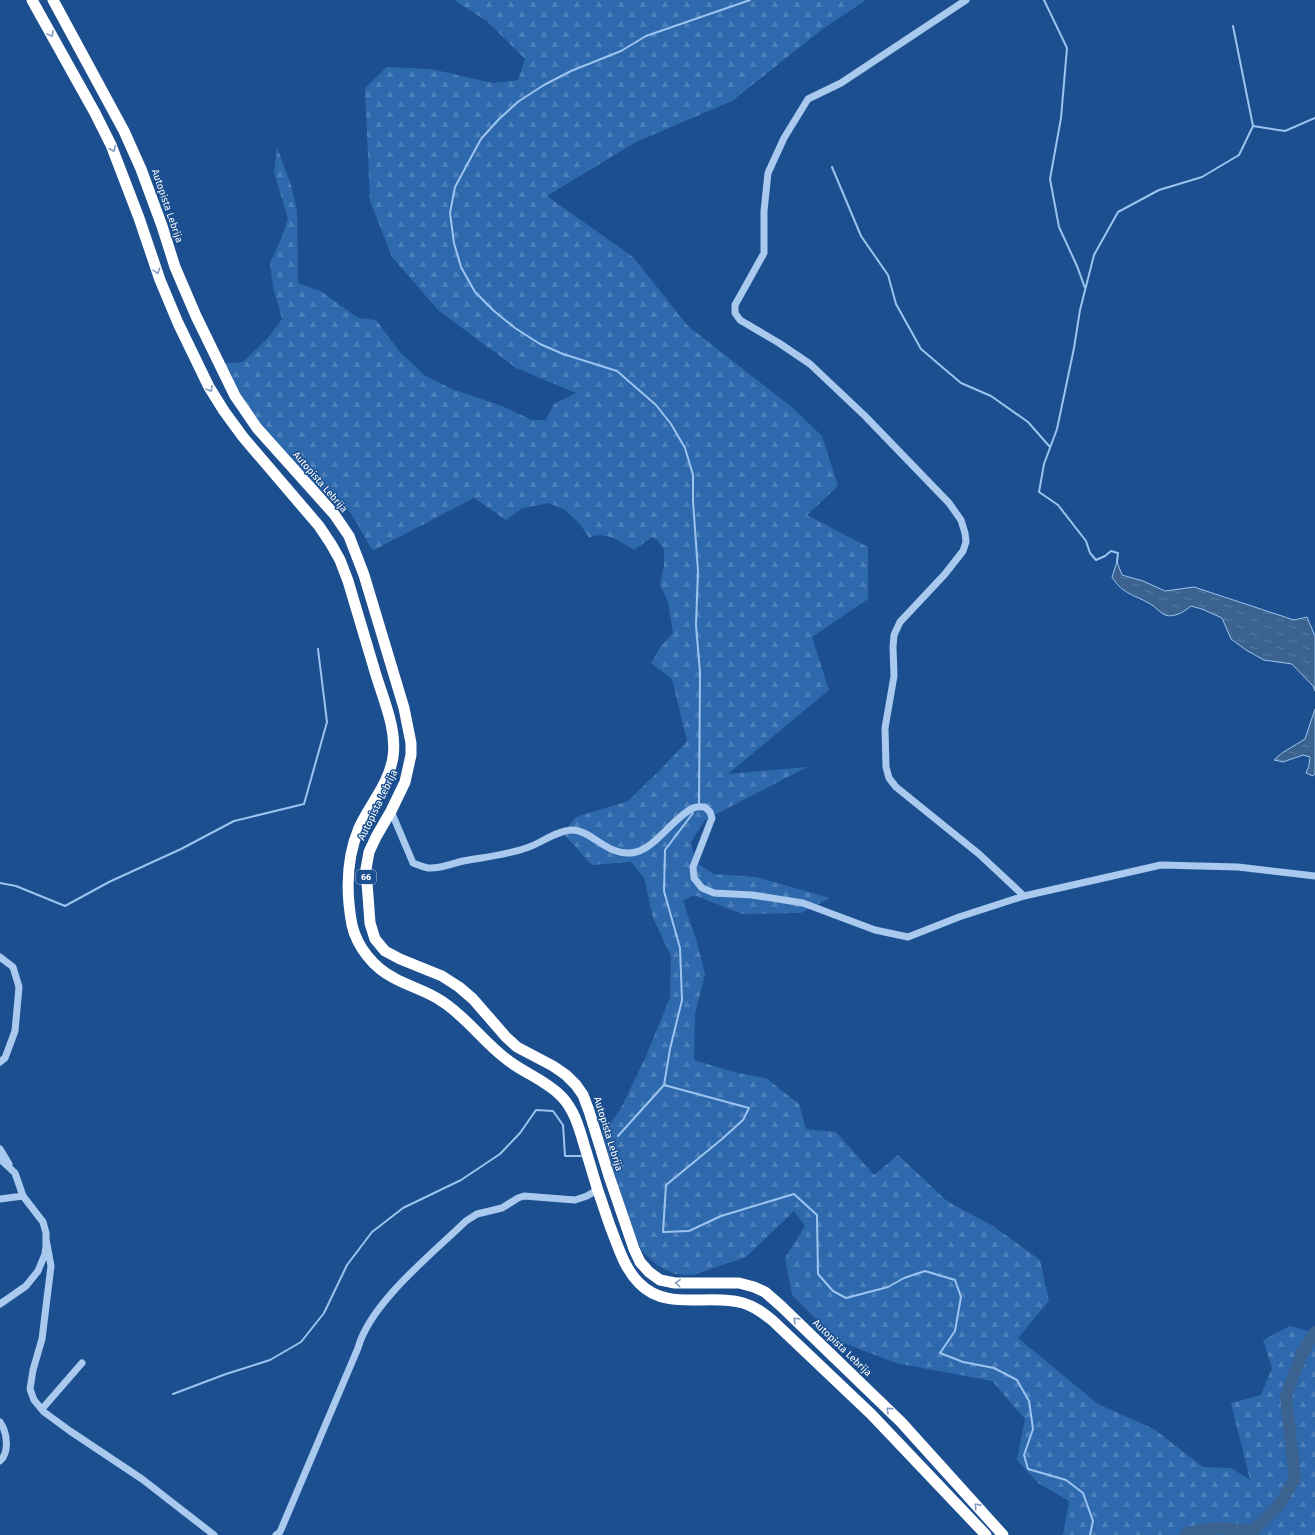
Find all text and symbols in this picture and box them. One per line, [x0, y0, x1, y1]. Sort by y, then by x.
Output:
one-way arrow [47, 30, 54, 37]
one-way arrow [108, 145, 116, 152]
street label: Autopista Lebrija [149, 168, 185, 244]
one-way arrow [152, 267, 160, 274]
one-way arrow [206, 385, 213, 392]
street label: Autopista Lebrija [290, 449, 350, 515]
street label: Autopista Lebrija [356, 768, 400, 842]
road number: 66 [356, 870, 376, 884]
street label: Autopista Lebrija [591, 1095, 625, 1173]
one-way arrow [675, 1278, 681, 1287]
one-way arrow [793, 1317, 801, 1325]
street label: Autopista Lebrija [810, 1317, 874, 1379]
one-way arrow [886, 1407, 894, 1415]
one-way arrow [974, 1503, 982, 1511]

